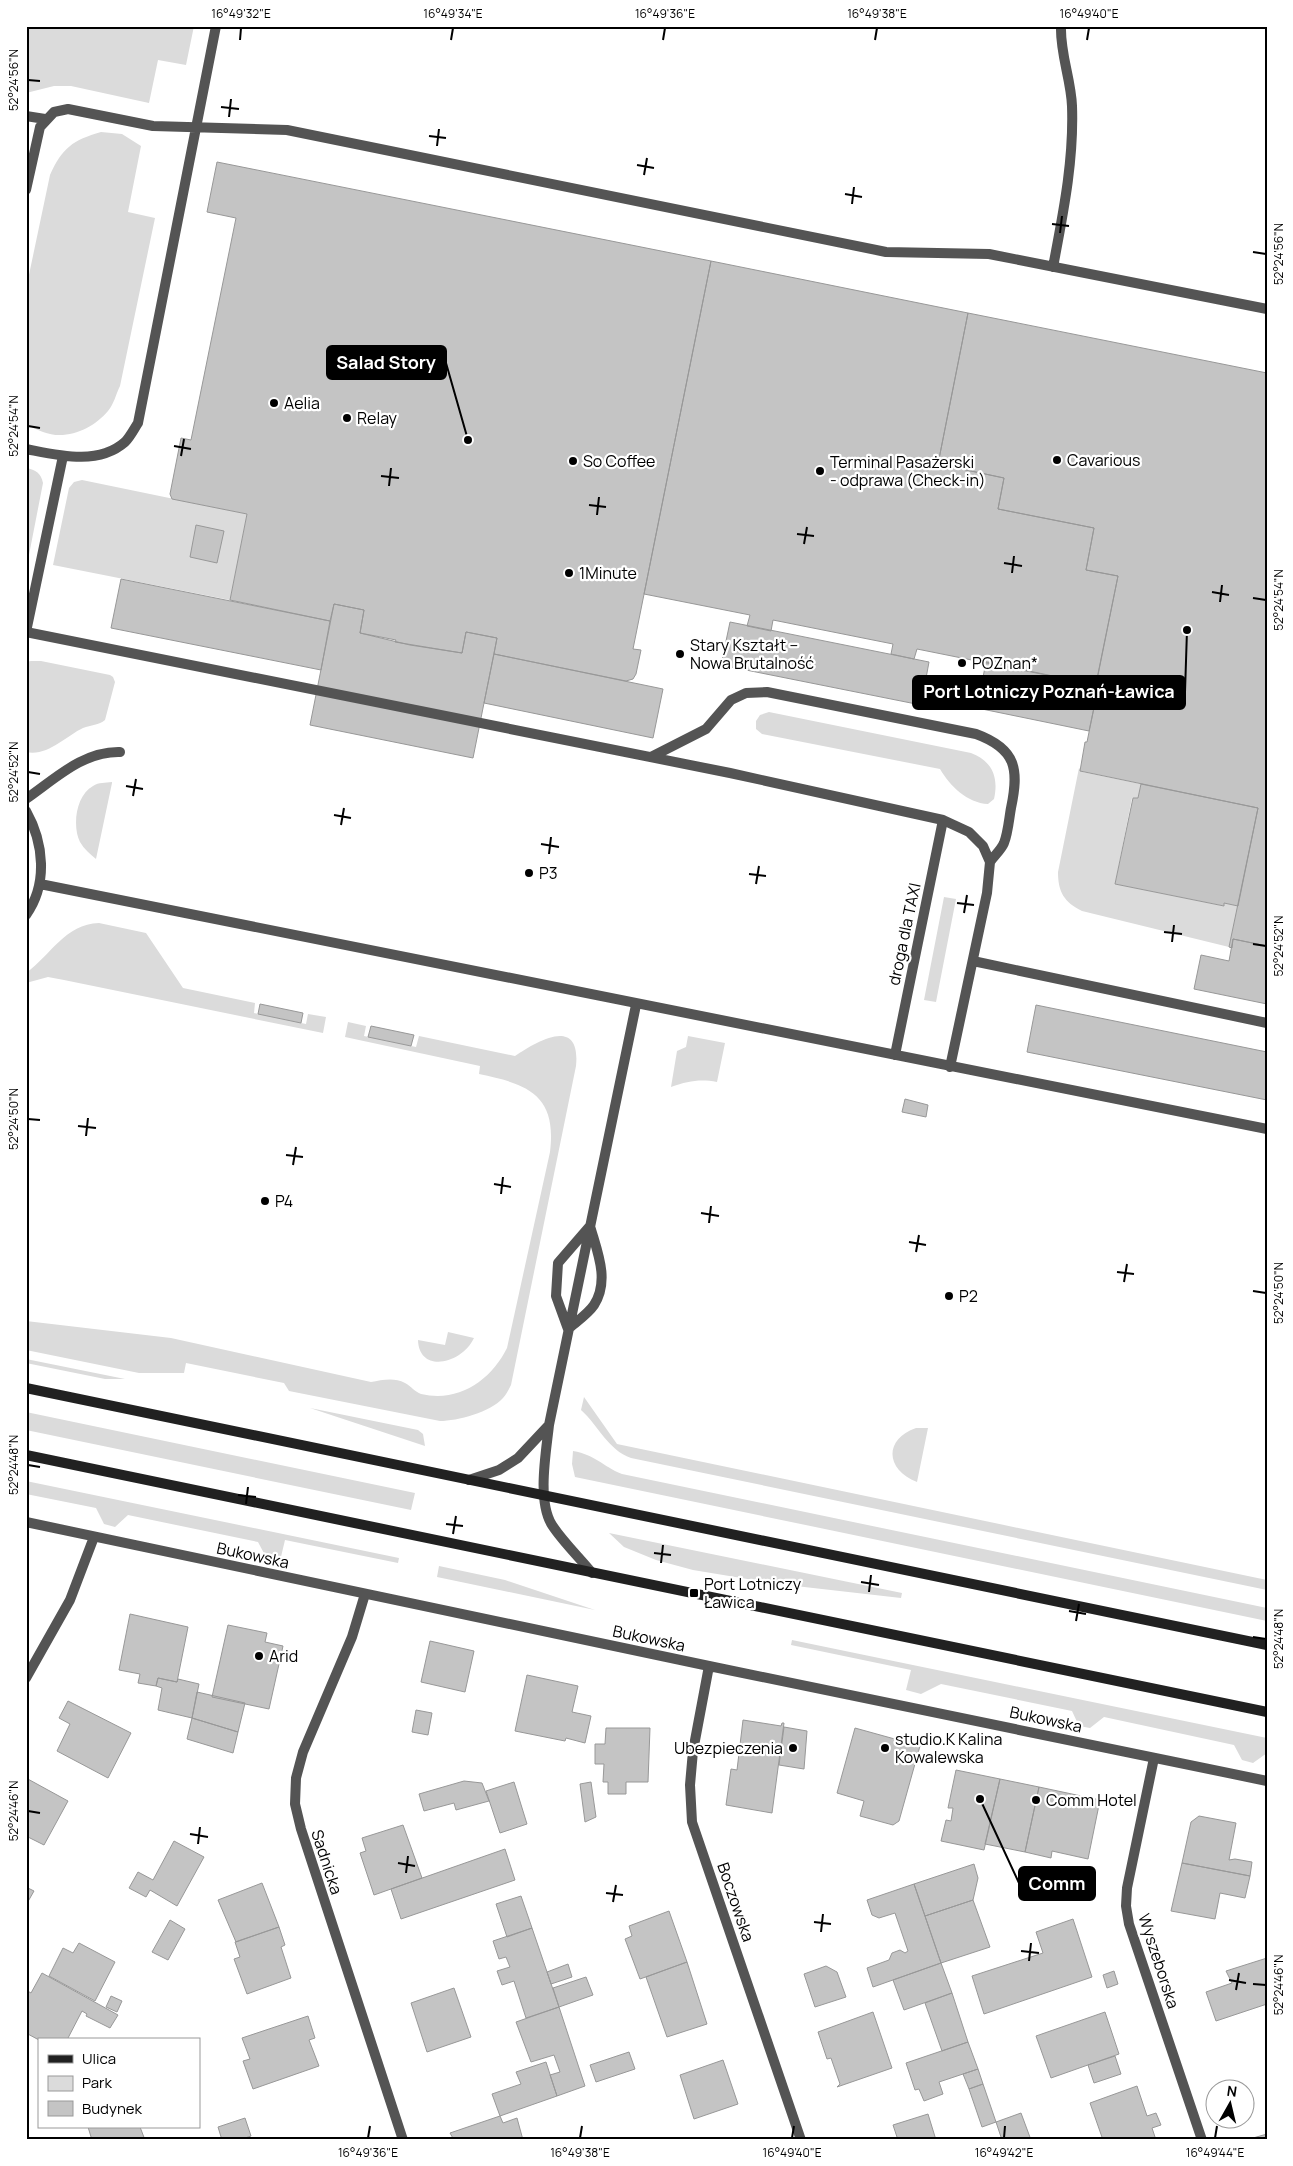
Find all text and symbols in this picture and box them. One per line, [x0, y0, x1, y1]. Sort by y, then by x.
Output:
text: 16°49'32"E [211, 5, 271, 22]
text: 16°49'34"E [423, 5, 483, 22]
text: 16°49'36"E [635, 5, 695, 22]
text: 16°49'38"E [847, 5, 907, 22]
text: 16°49'40"E [1060, 5, 1119, 22]
text: 52°24'56"N [5, 49, 22, 111]
text: 52°24'56"N [1270, 223, 1287, 285]
callout: Salad Story [327, 346, 446, 379]
text: Salad Story [336, 350, 436, 374]
place label: Aelia [284, 392, 320, 414]
text: 52°24'54"N [5, 395, 22, 457]
marker: Aelia [268, 397, 280, 409]
place label: Relay [357, 407, 398, 429]
marker: Relay [341, 412, 353, 424]
place label: Cavarious [1067, 449, 1140, 471]
place label: So Coffee [583, 450, 655, 472]
place label: Terminal Pasażerski - odprawa (Check-in) [830, 451, 986, 491]
marker: Cavarious [1051, 454, 1063, 466]
marker: So Coffee [567, 455, 579, 467]
marker: Terminal Pasażerski - odprawa (Check-in) [814, 465, 826, 477]
place label: 1Minute [579, 562, 637, 584]
marker: 1Minute [563, 567, 575, 579]
text: 52°24'54"N [1270, 569, 1287, 631]
place label: Stary Kształt – Nowa Brutalność [690, 634, 814, 674]
marker: Stary Kształt – Nowa Brutalność [674, 648, 686, 660]
place label: POZnan* [972, 652, 1038, 674]
marker: POZnan* [956, 657, 968, 669]
callout: Port Lotniczy Poznań-Ławica [913, 676, 1185, 709]
text: Port Lotniczy Poznań-Ławica [923, 679, 1175, 703]
text: 52°24'52"N [5, 741, 22, 803]
place label: P3 [539, 862, 558, 884]
marker: P3 [523, 867, 535, 879]
street label: droga dla TAXI [882, 881, 926, 987]
text: 52°24'52"N [1270, 915, 1287, 977]
text: 52°24'50"N [5, 1088, 22, 1150]
place label: P4 [275, 1190, 293, 1212]
marker: P4 [259, 1195, 271, 1207]
text: 52°24'50"N [1270, 1262, 1287, 1324]
place label: P2 [959, 1285, 978, 1307]
marker: P2 [943, 1290, 955, 1302]
text: 52°24'48"N [5, 1435, 22, 1495]
street label: Bukowska [215, 1537, 291, 1573]
place label: Port Lotniczy Ławica [704, 1573, 802, 1613]
marker: Port Lotniczy Ławica [688, 1587, 700, 1599]
text: 52°24'48"N [1270, 1609, 1287, 1669]
street label: Bukowska [611, 1620, 687, 1656]
place label: Arid [269, 1645, 298, 1667]
marker: Arid [253, 1650, 265, 1662]
street label: Bukowska [1008, 1701, 1084, 1737]
place label: studio.K Kalina Kowalewska [895, 1728, 1002, 1768]
place label: Ubezpieczenia [674, 1737, 783, 1759]
marker: Ubezpieczenia [787, 1742, 799, 1754]
marker: studio.K Kalina Kowalewska [879, 1742, 891, 1754]
text: 52°24'46"N [5, 1781, 22, 1841]
place label: Comm Hotel [1046, 1789, 1137, 1811]
marker: Comm Hotel [1030, 1794, 1042, 1806]
street label: Sadnicka [306, 1827, 348, 1897]
street label: Boczowska [712, 1860, 760, 1944]
callout: Comm [1019, 1867, 1095, 1900]
text: Comm [1029, 1871, 1085, 1895]
street label: Wyszeborska [1133, 1911, 1185, 2011]
text: 52°24'46"N [1270, 1955, 1287, 2015]
legend [38, 2038, 200, 2128]
text: Ulica [82, 2048, 116, 2069]
text: Park [82, 2072, 112, 2093]
north arrow [1206, 2078, 1256, 2128]
text: N [1226, 2081, 1238, 2101]
text: Budynek [82, 2098, 143, 2119]
text: 16°49'36"E [338, 2144, 398, 2161]
text: 16°49'38"E [550, 2144, 610, 2161]
text: 16°49'40"E [763, 2144, 822, 2161]
text: 16°49'42"E [975, 2144, 1033, 2161]
text: 16°49'44"E [1186, 2144, 1244, 2161]

